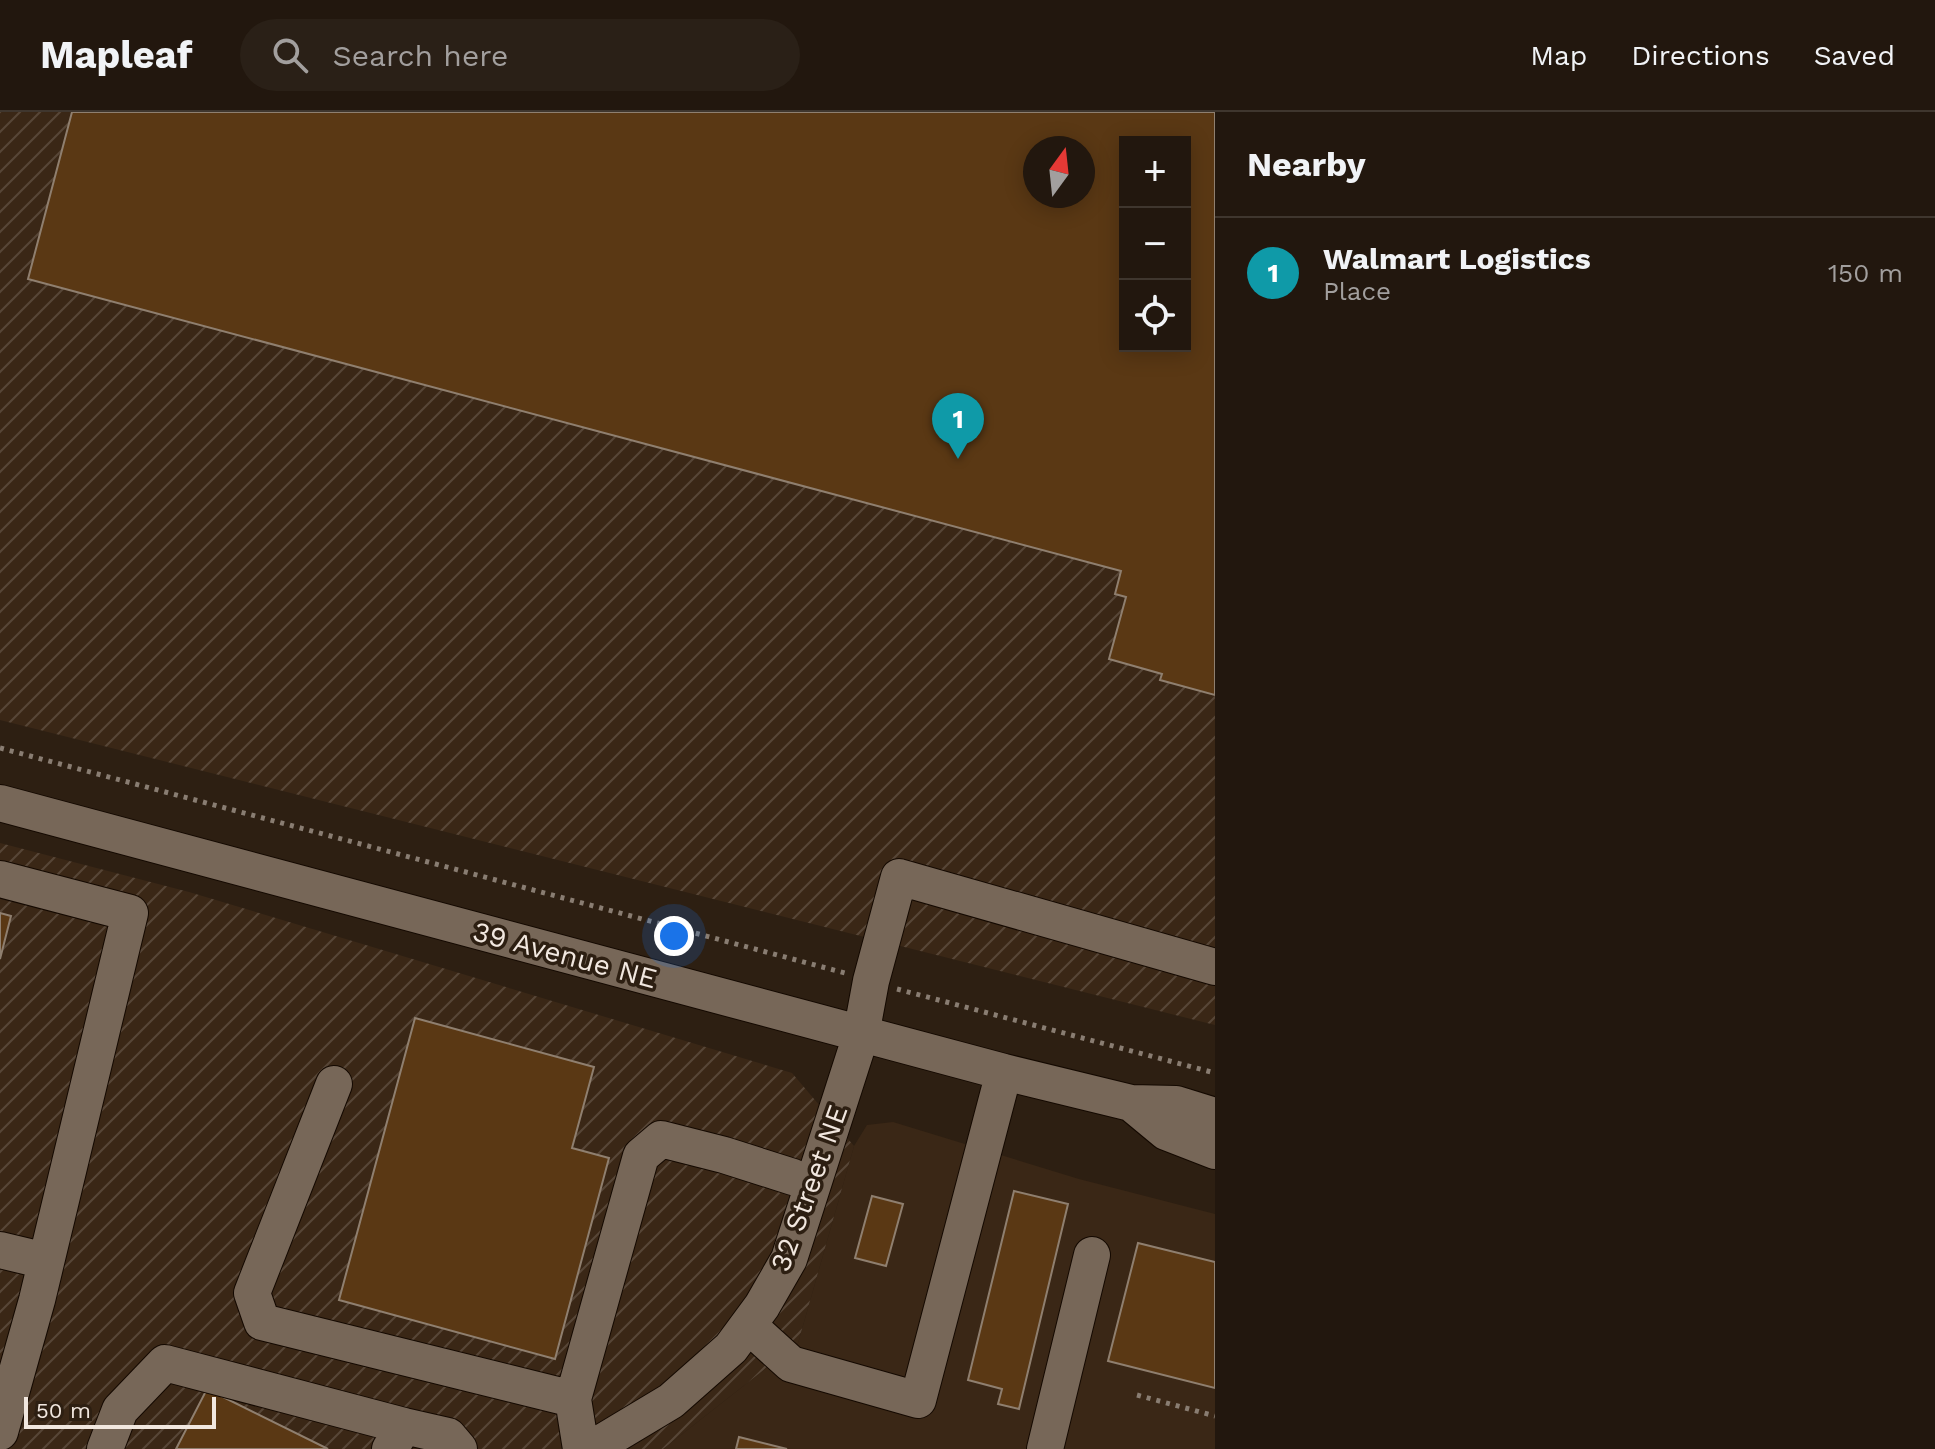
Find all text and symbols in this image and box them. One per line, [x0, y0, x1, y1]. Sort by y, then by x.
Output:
search box [240, 19, 800, 91]
text: Mapleaf [40, 33, 192, 77]
icon: search [268, 33, 312, 77]
text: Search here [332, 38, 508, 73]
text: Map [1530, 39, 1587, 72]
text: Directions [1631, 39, 1770, 72]
text: Saved [1814, 39, 1895, 72]
north arrow [1023, 136, 1095, 208]
map controls [1119, 136, 1191, 352]
button: + [1119, 136, 1191, 208]
text: Nearby [1247, 144, 1366, 184]
button: − [1119, 208, 1191, 280]
text: Walmart Logistics [1323, 241, 1591, 276]
text: 1 [1267, 258, 1279, 288]
text: 150 m [1828, 258, 1903, 288]
text: Place [1323, 276, 1391, 306]
button: locate [1119, 280, 1191, 352]
pin: 1 [932, 393, 984, 459]
street label: 39 Avenue NE [469, 915, 661, 995]
your location [654, 916, 694, 956]
street label: 32 Street NE [764, 1100, 854, 1276]
scale bar [24, 1393, 216, 1429]
text: 50 m [36, 1398, 91, 1423]

